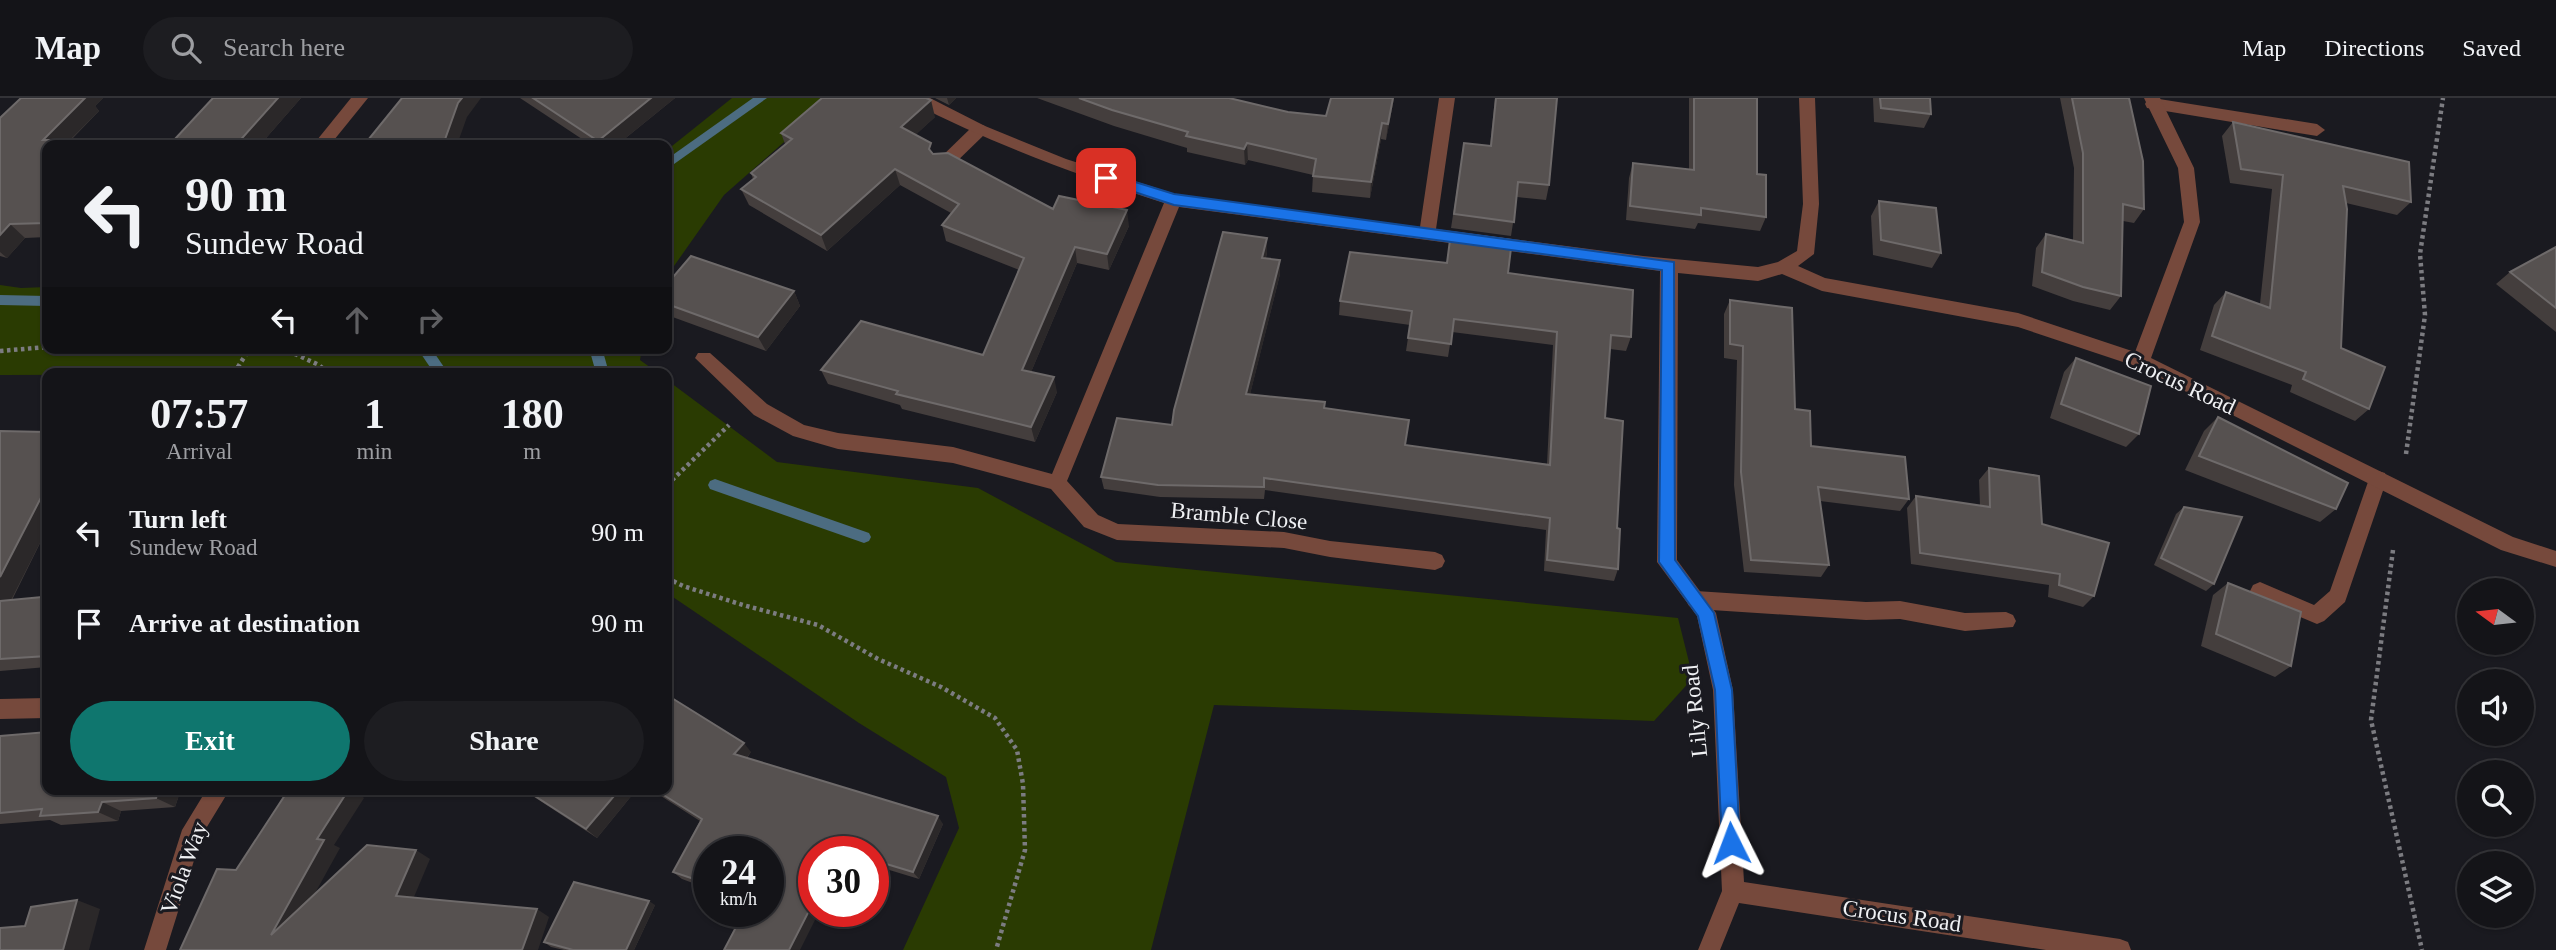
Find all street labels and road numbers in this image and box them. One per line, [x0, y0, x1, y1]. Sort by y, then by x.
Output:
street label: Crocus Road [2121, 346, 2240, 420]
street label: Bramble Close [1169, 498, 1309, 534]
street label: Lily Road [1678, 663, 1712, 758]
street label: Viola Way [156, 818, 212, 918]
street label: Crocus Road [1841, 895, 1963, 937]

